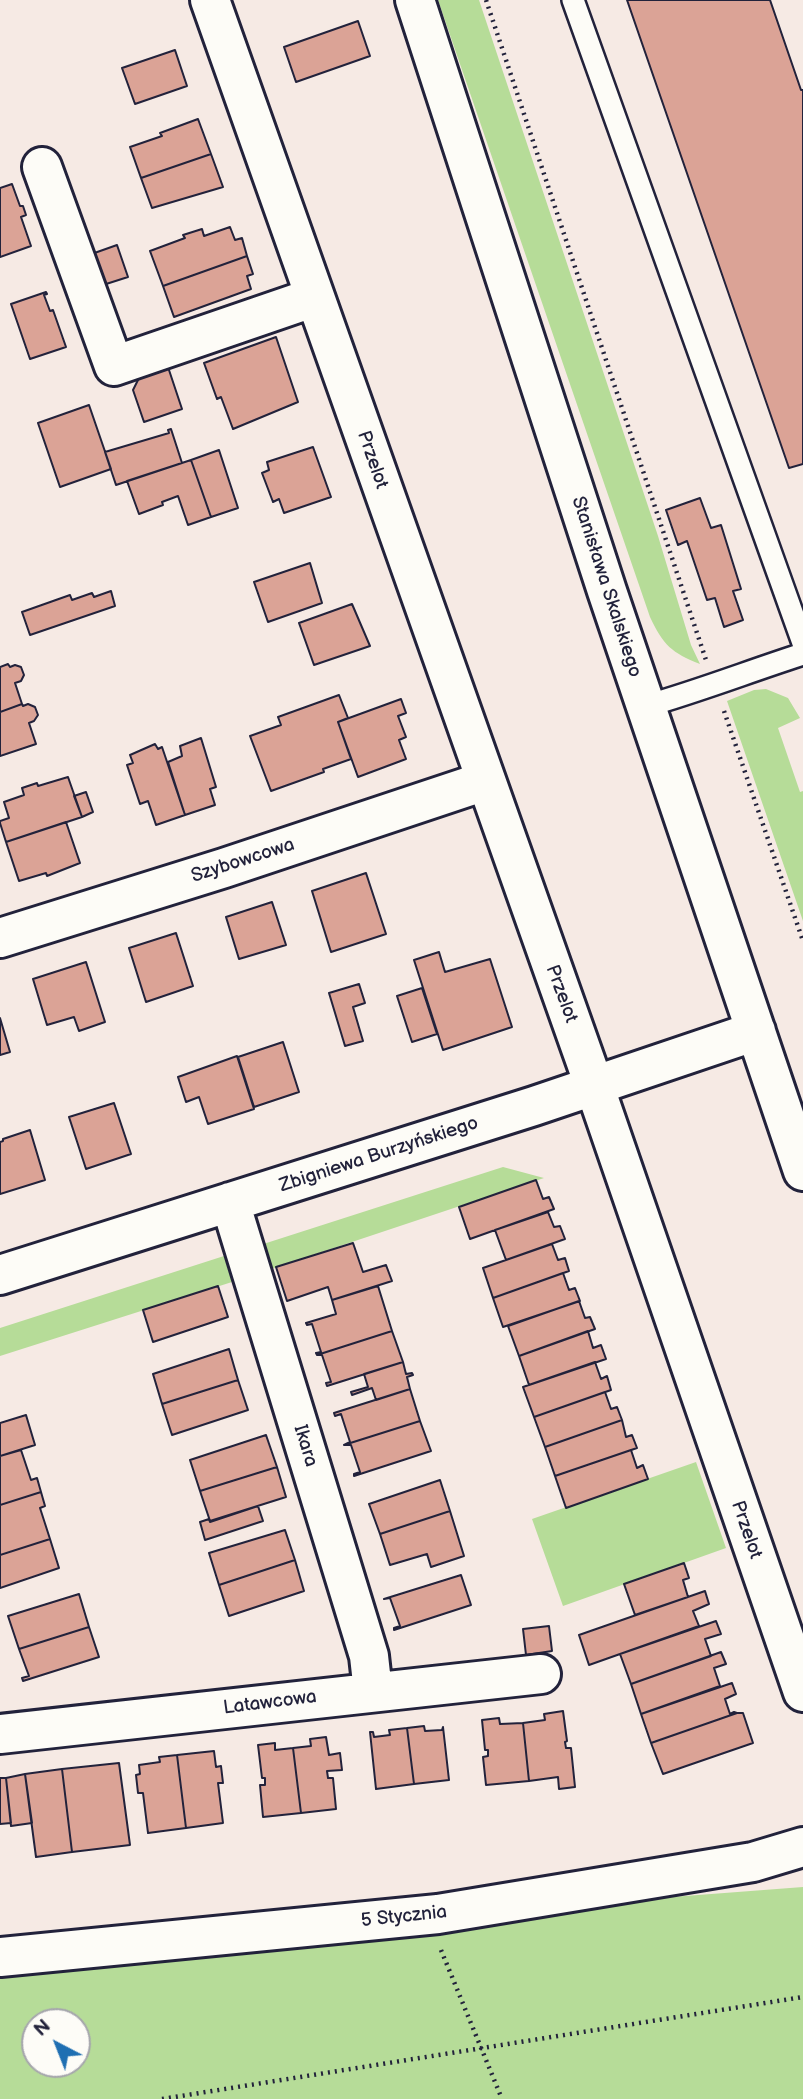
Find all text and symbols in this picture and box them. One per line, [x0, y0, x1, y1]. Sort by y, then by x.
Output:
street label: Przelot [352, 428, 392, 492]
street label: Stanisława Skalskiego [566, 494, 646, 680]
street label: Szybowcowa [188, 834, 298, 888]
street label: Przelot [540, 962, 582, 1026]
street label: Zbigniewa Burzyńskiego [277, 1112, 481, 1198]
street label: Ikara [288, 1422, 322, 1470]
street label: Przelot [726, 1498, 766, 1562]
street label: Latawcowa [222, 1686, 318, 1720]
street label: 5 Stycznia [360, 1901, 448, 1933]
north arrow [21, 2008, 91, 2078]
text: N [30, 2015, 56, 2042]

